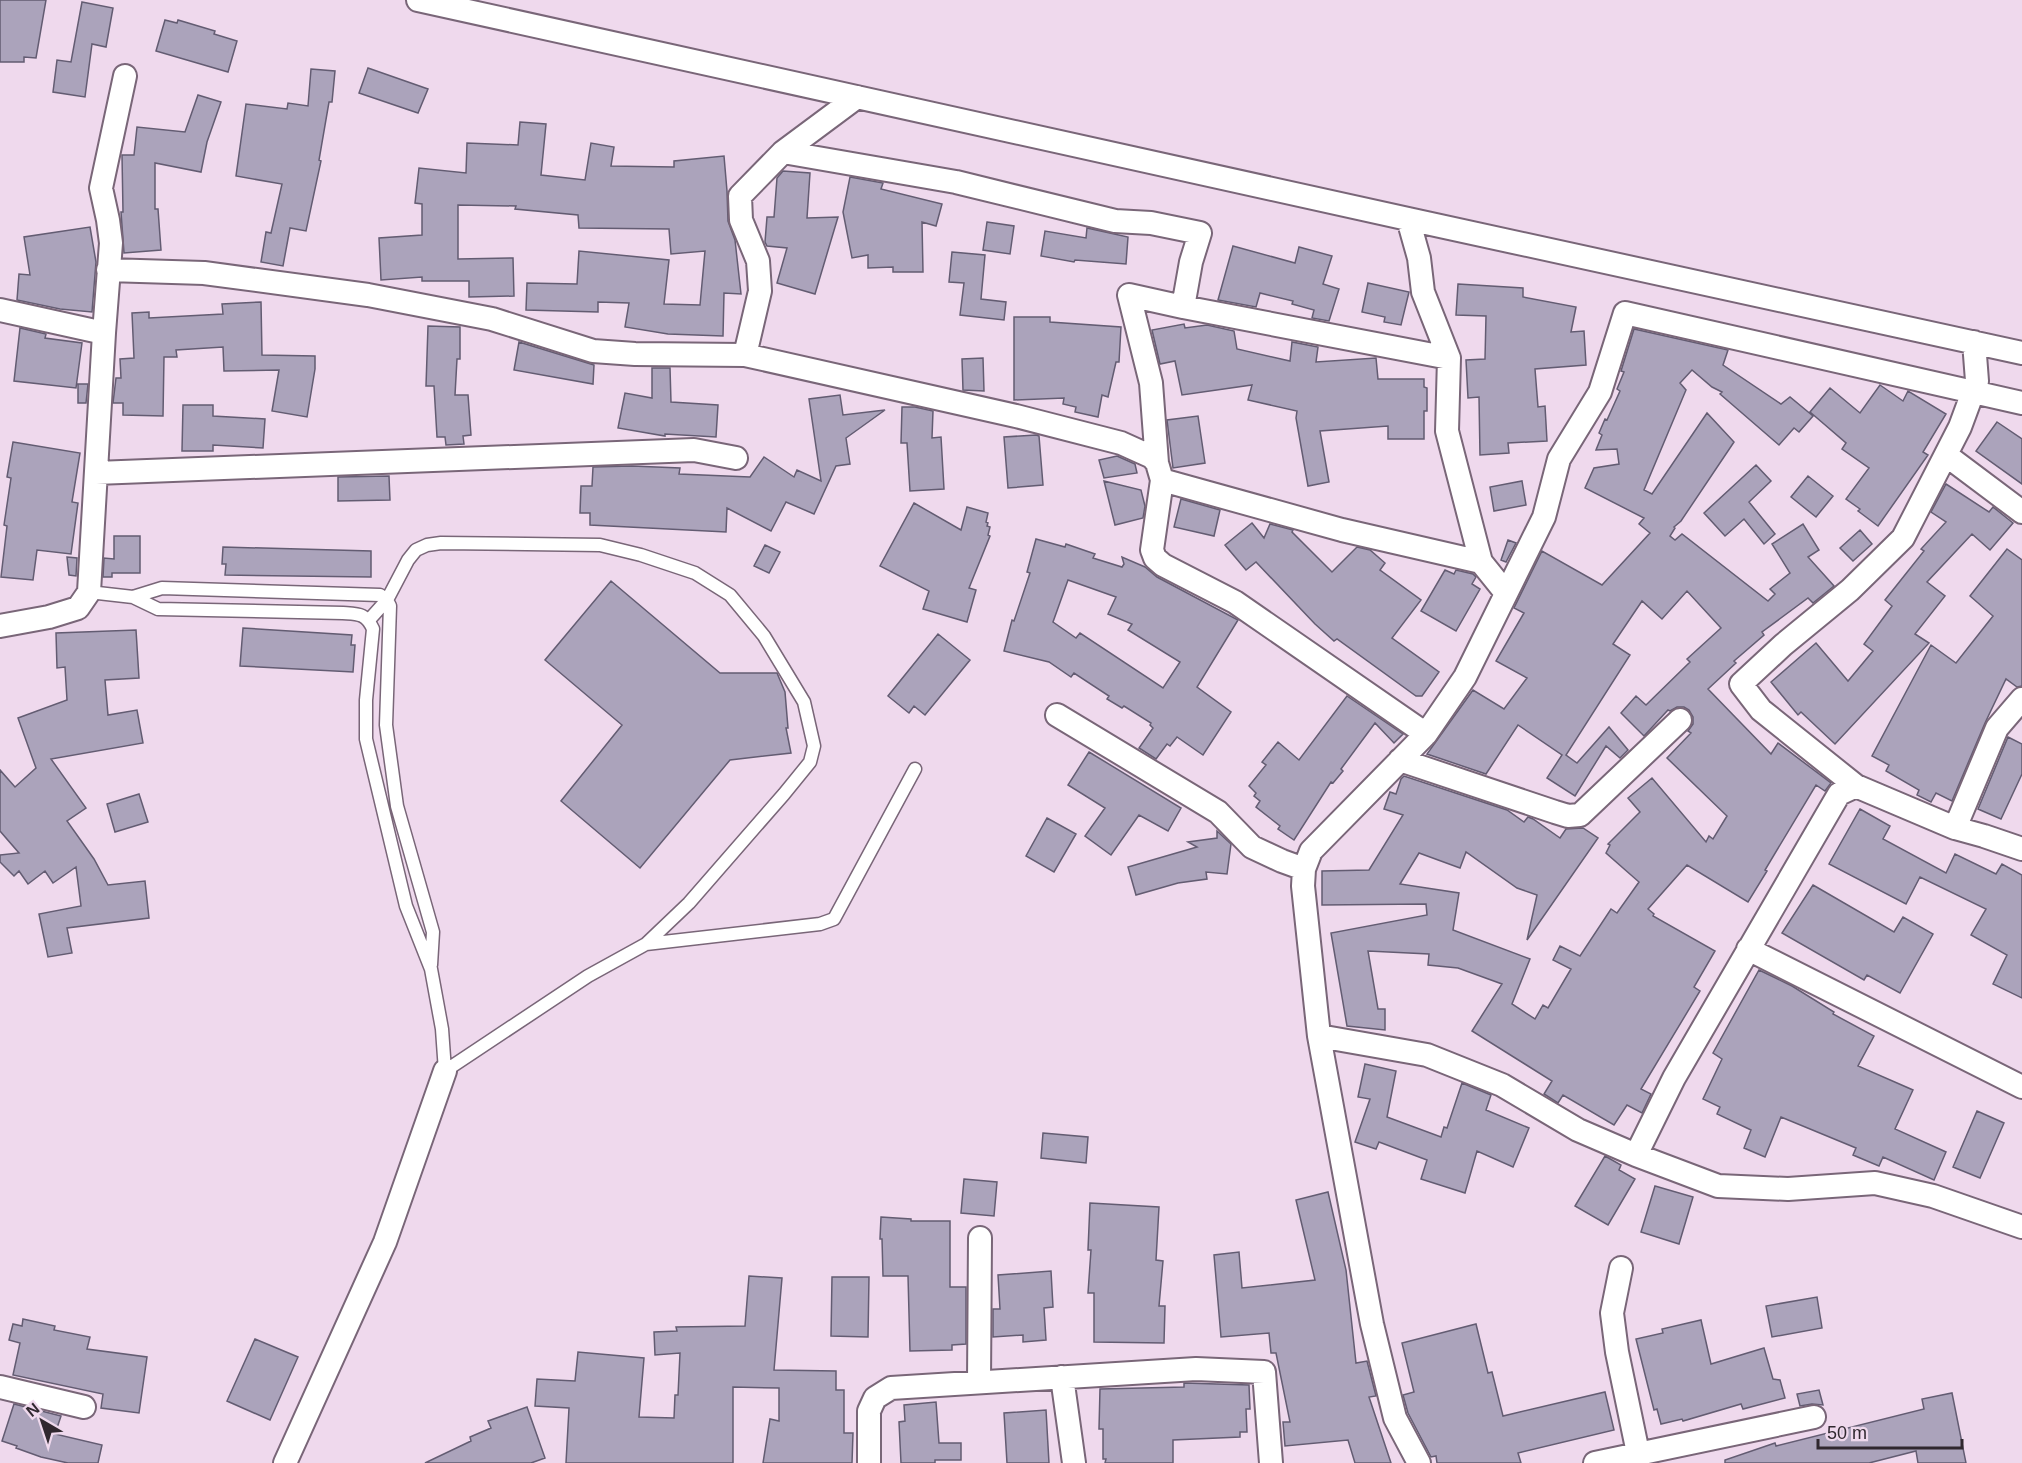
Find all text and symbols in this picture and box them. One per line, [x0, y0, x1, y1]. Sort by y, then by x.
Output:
north arrow [12, 1391, 72, 1451]
text: N [23, 1399, 43, 1420]
scale bar [1818, 1412, 1962, 1450]
text: 50 m [1827, 1423, 1867, 1443]

